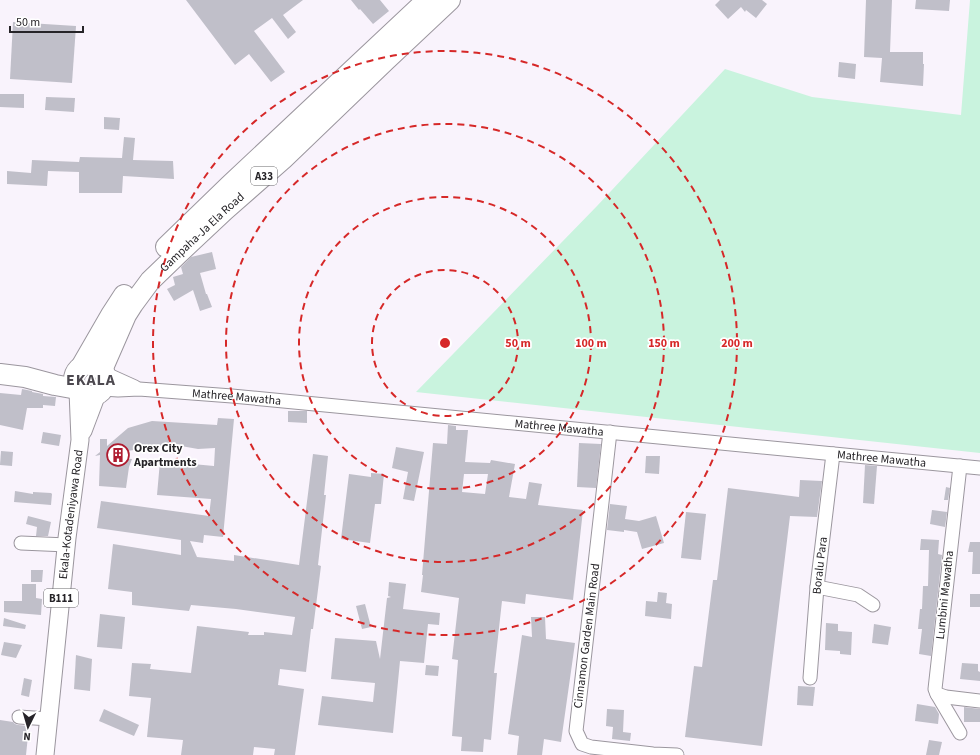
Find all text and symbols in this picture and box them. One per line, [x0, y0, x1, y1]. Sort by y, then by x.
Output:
scale bar [10, 8, 83, 34]
text: 50 m [16, 14, 40, 31]
road number: A33 [251, 167, 277, 185]
street label: Gampaha-Ja Ela Road [156, 188, 248, 276]
text: 50 m [505, 335, 531, 352]
text: 100 m [575, 335, 607, 352]
text: 150 m [648, 335, 680, 352]
text: 200 m [721, 335, 753, 352]
centre of rings [438, 336, 452, 350]
district label: EKALA [66, 369, 116, 391]
street label: Mathree Mawatha [191, 385, 282, 409]
street label: Mathree Mawatha [514, 415, 604, 440]
place label: Orex City Apartments [133, 440, 196, 471]
building icon: Orex City Apartments [105, 442, 131, 468]
street label: Mathree Mawatha [836, 446, 927, 471]
street label: Ekala-Kotadeniyawa Road [54, 449, 87, 580]
street label: Boralu Para [808, 536, 831, 595]
street label: Lumbini Mawatha [932, 550, 958, 640]
street label: Cinnamon Garden Main Road [570, 563, 604, 709]
road number: B111 [44, 589, 78, 607]
north arrow [8, 707, 48, 747]
text: N [23, 729, 31, 744]

